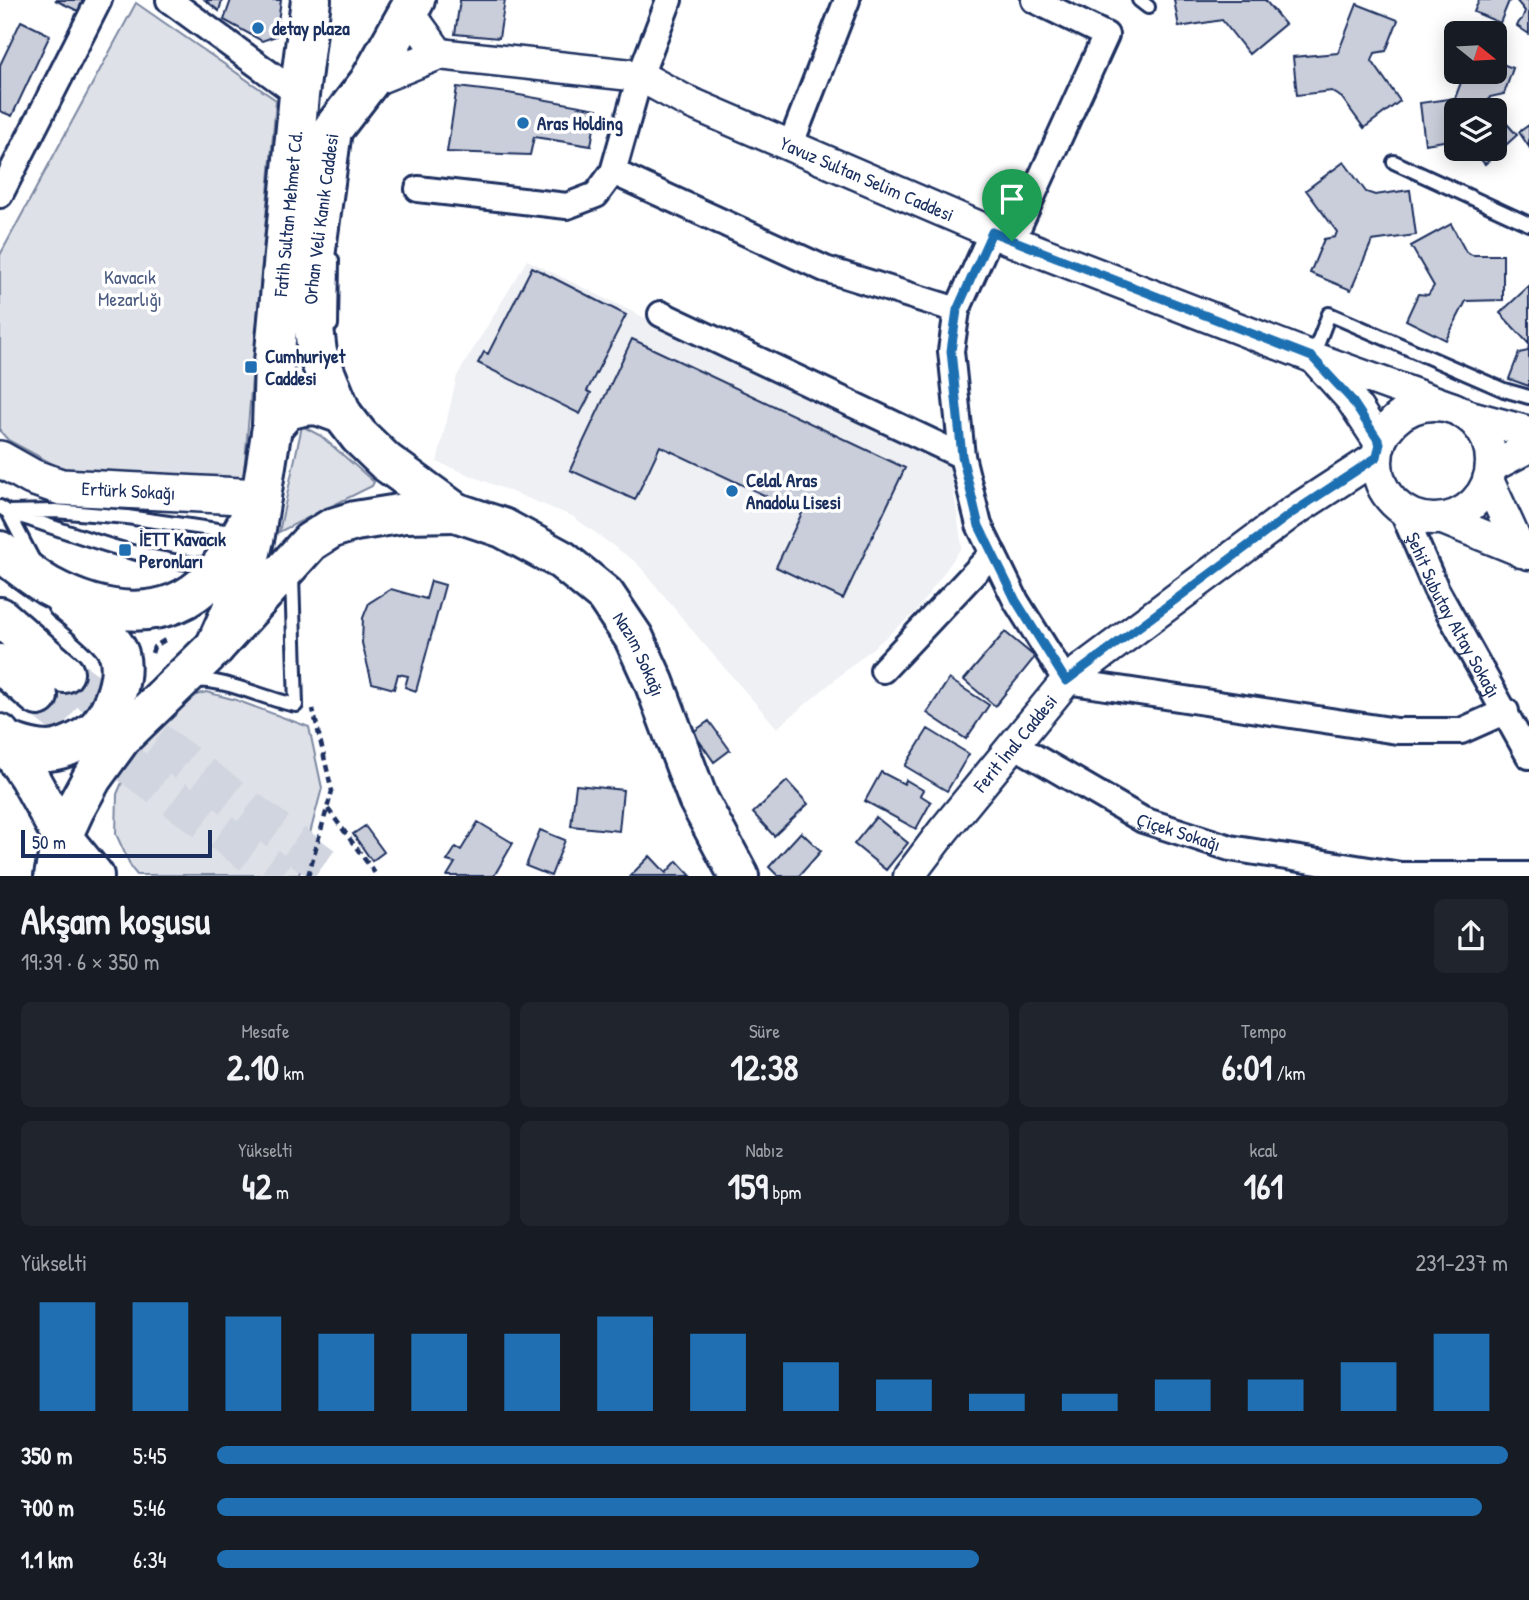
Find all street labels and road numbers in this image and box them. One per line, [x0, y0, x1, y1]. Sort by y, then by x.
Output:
street label: Fatih Sultan Mehmet Cd. [267, 129, 309, 298]
street label: Yavuz Sultan Selim Caddesi [776, 130, 958, 228]
street label: Orhan Veli Kanık Caddesi [297, 132, 344, 306]
street label: Ertürk Sokağı [81, 475, 176, 506]
street label: Şehit Subutay Altay Sokağı [1400, 528, 1507, 702]
street label: Nazım Sokağı [607, 607, 671, 700]
street label: Ferit İnal Caddesi [967, 689, 1063, 798]
street label: Çiçek Sokağı [1132, 806, 1224, 857]

